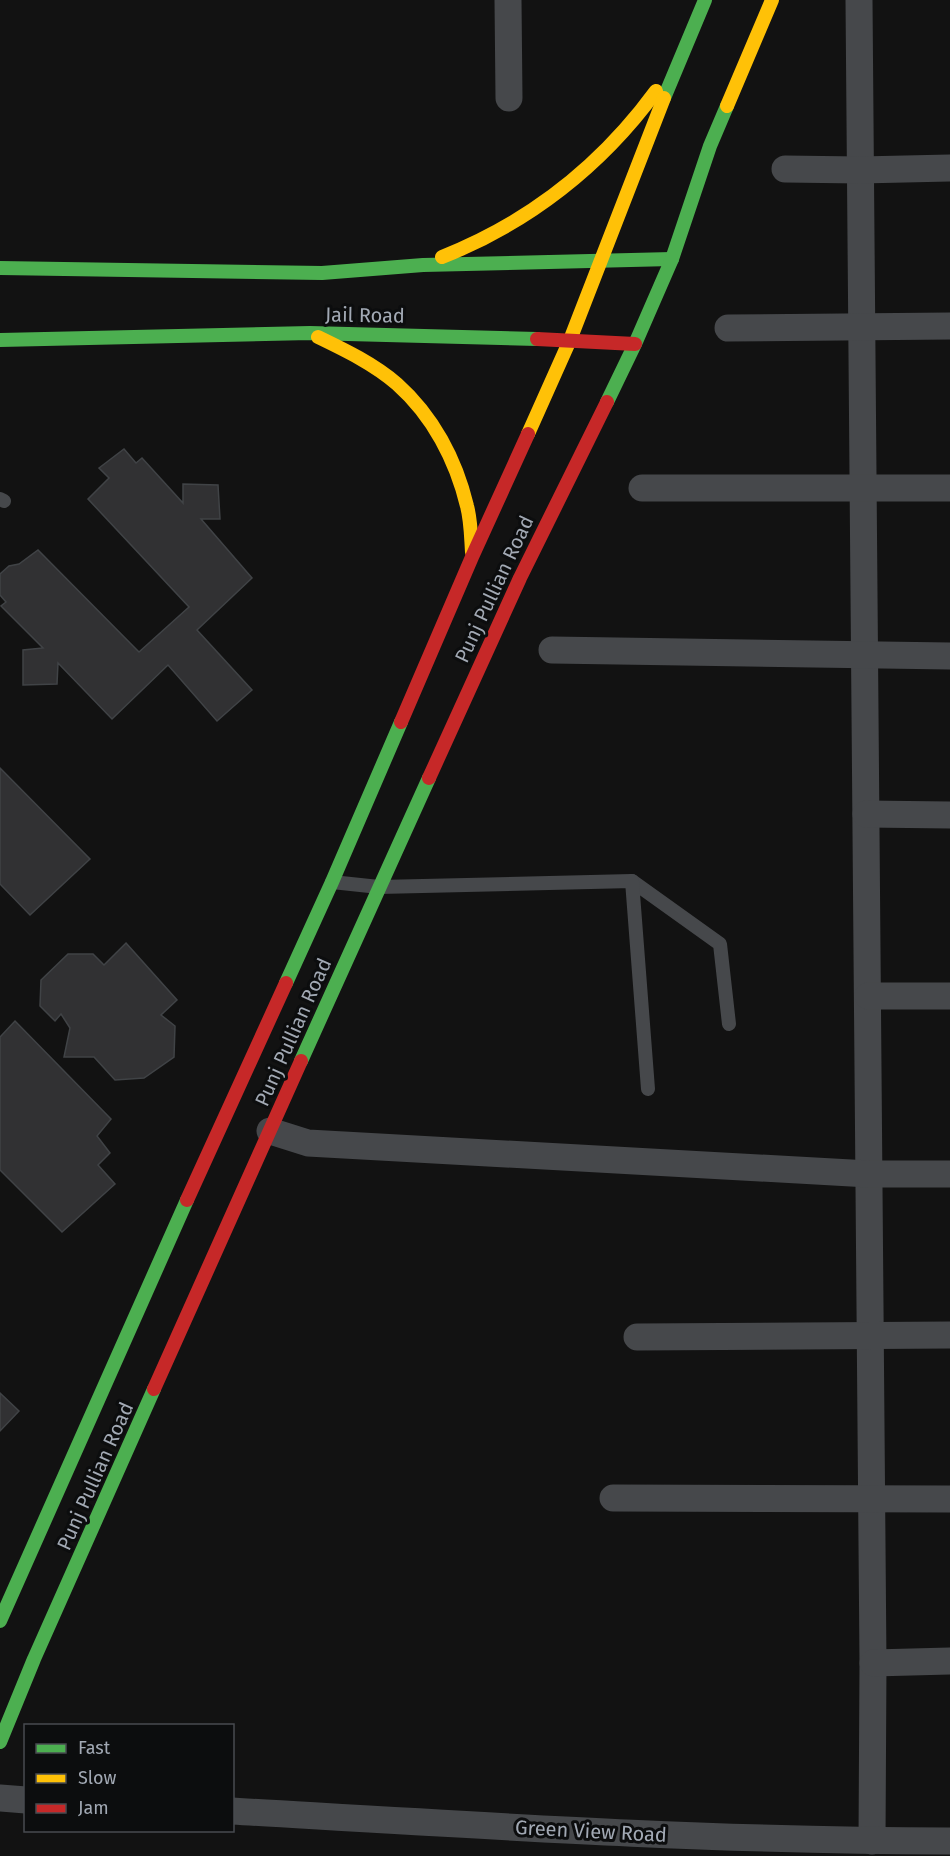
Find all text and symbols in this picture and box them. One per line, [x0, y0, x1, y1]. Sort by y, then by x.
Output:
street label: Jail Road [325, 302, 405, 328]
street label: Punj Pullian Road [449, 512, 539, 666]
street label: Punj Pullian Road [250, 954, 336, 1110]
street label: Punj Pullian Road [52, 1398, 138, 1554]
legend [24, 1724, 234, 1832]
text: Fast [78, 1737, 111, 1759]
text: Slow [78, 1767, 117, 1789]
text: Jam [78, 1797, 109, 1819]
street label: Green View Road [514, 1815, 668, 1847]

